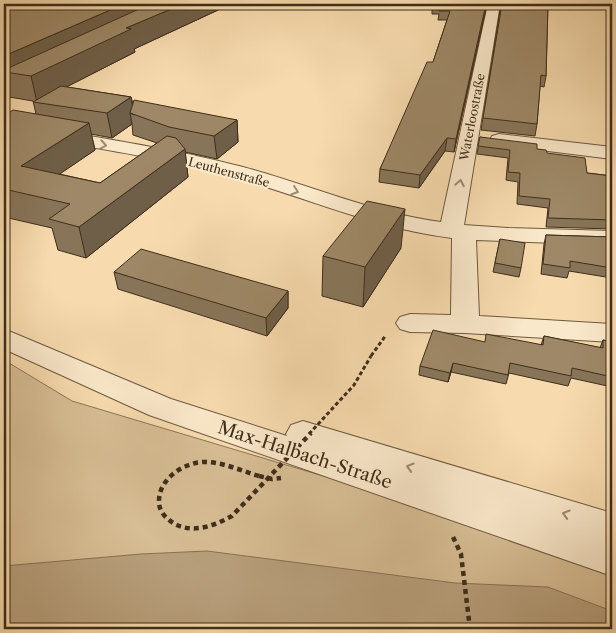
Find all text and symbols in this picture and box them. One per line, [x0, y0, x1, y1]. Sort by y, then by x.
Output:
street label: Waterloostraße [456, 72, 488, 163]
one-way arrow [99, 139, 108, 150]
street label: Leuthenstraße [187, 154, 272, 190]
one-way arrow [454, 178, 464, 187]
one-way arrow [290, 185, 299, 195]
street label: Max-Halbach-Straße [215, 416, 395, 494]
one-way arrow [407, 462, 415, 472]
one-way arrow [562, 510, 570, 520]

